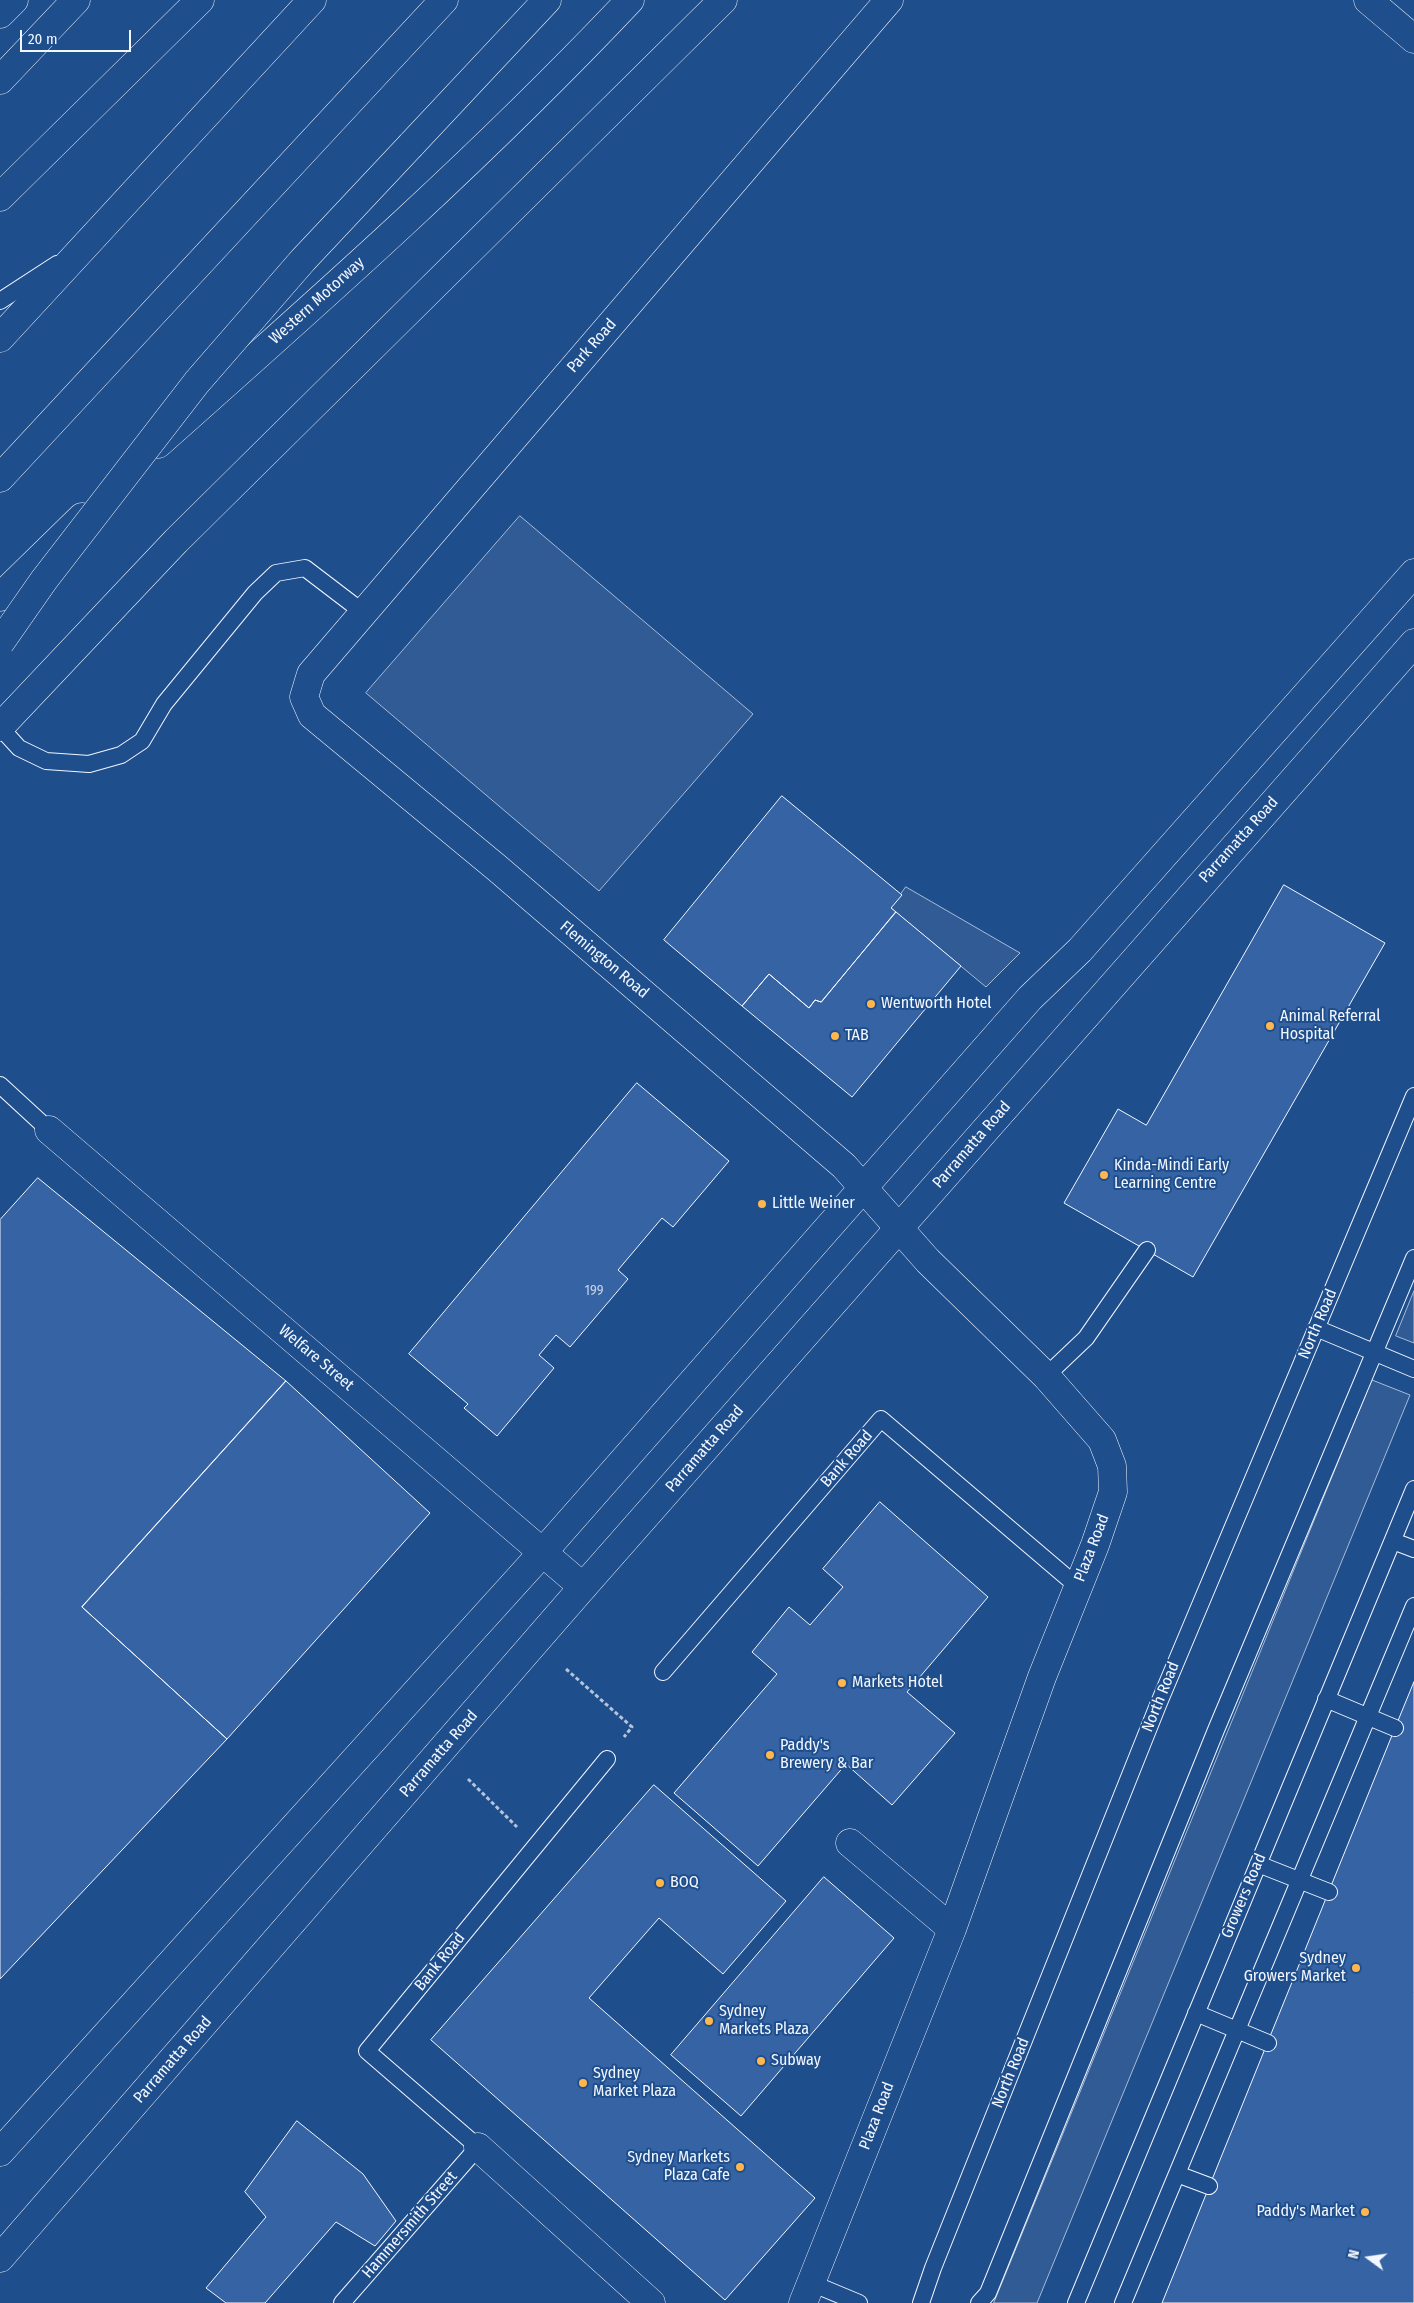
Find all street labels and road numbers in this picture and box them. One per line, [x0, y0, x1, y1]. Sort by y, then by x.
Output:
street label: Western Motorway [266, 253, 368, 349]
street label: Park Road [563, 315, 621, 377]
street label: Parramatta Road [1195, 793, 1283, 887]
street label: Flemington Road [556, 917, 652, 1003]
street label: Parramatta Road [929, 1098, 1015, 1192]
street label: North Road [1295, 1286, 1341, 1362]
street label: Welfare Street [274, 1321, 358, 1395]
street label: Parramatta Road [662, 1402, 748, 1496]
street label: Bank Road [817, 1427, 877, 1491]
street label: Plaza Road [1070, 1511, 1114, 1585]
street label: North Road [1138, 1659, 1184, 1735]
street label: Parramatta Road [396, 1707, 482, 1801]
street label: Growers Road [1218, 1851, 1270, 1941]
street label: Bank Road [411, 1929, 469, 1995]
street label: Parramatta Road [130, 2013, 216, 2107]
street label: North Road [988, 2035, 1034, 2111]
street label: Plaza Road [855, 2079, 899, 2153]
street label: Hammersmith Street [358, 2168, 462, 2282]

